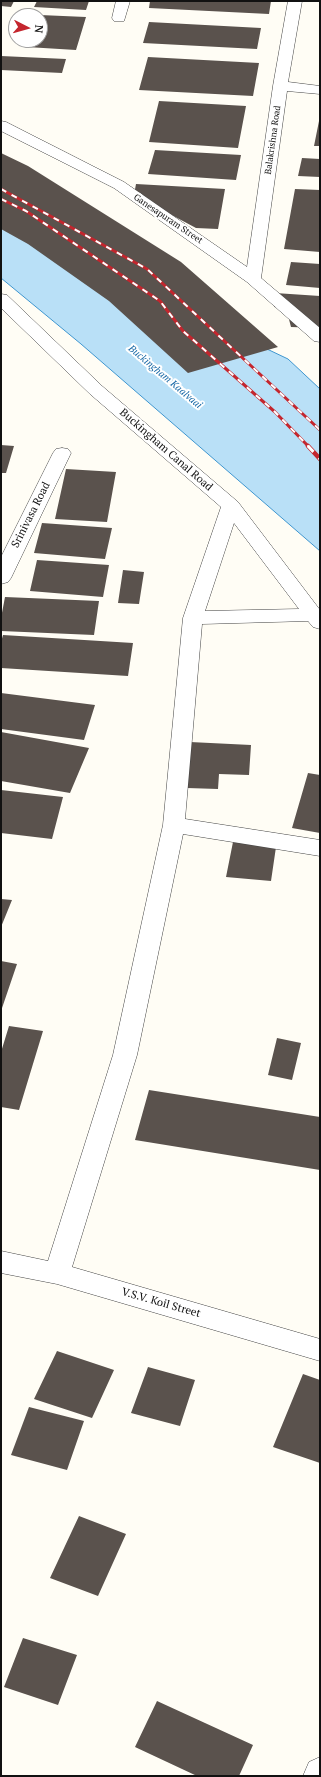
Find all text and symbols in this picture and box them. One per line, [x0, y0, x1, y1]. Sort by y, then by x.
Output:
north arrow [8, 8, 48, 48]
text: N [32, 24, 46, 34]
street label: Balakrishna Road [263, 105, 283, 175]
street label: Ganesapuram Street [131, 192, 205, 246]
water label: Buckingham Kaalvaai [126, 343, 204, 411]
street label: Buckingham Canal Road [117, 406, 215, 494]
street label: Srinivasa Road [9, 480, 53, 550]
street label: V.S.V. Koil Street [120, 1285, 202, 1321]

